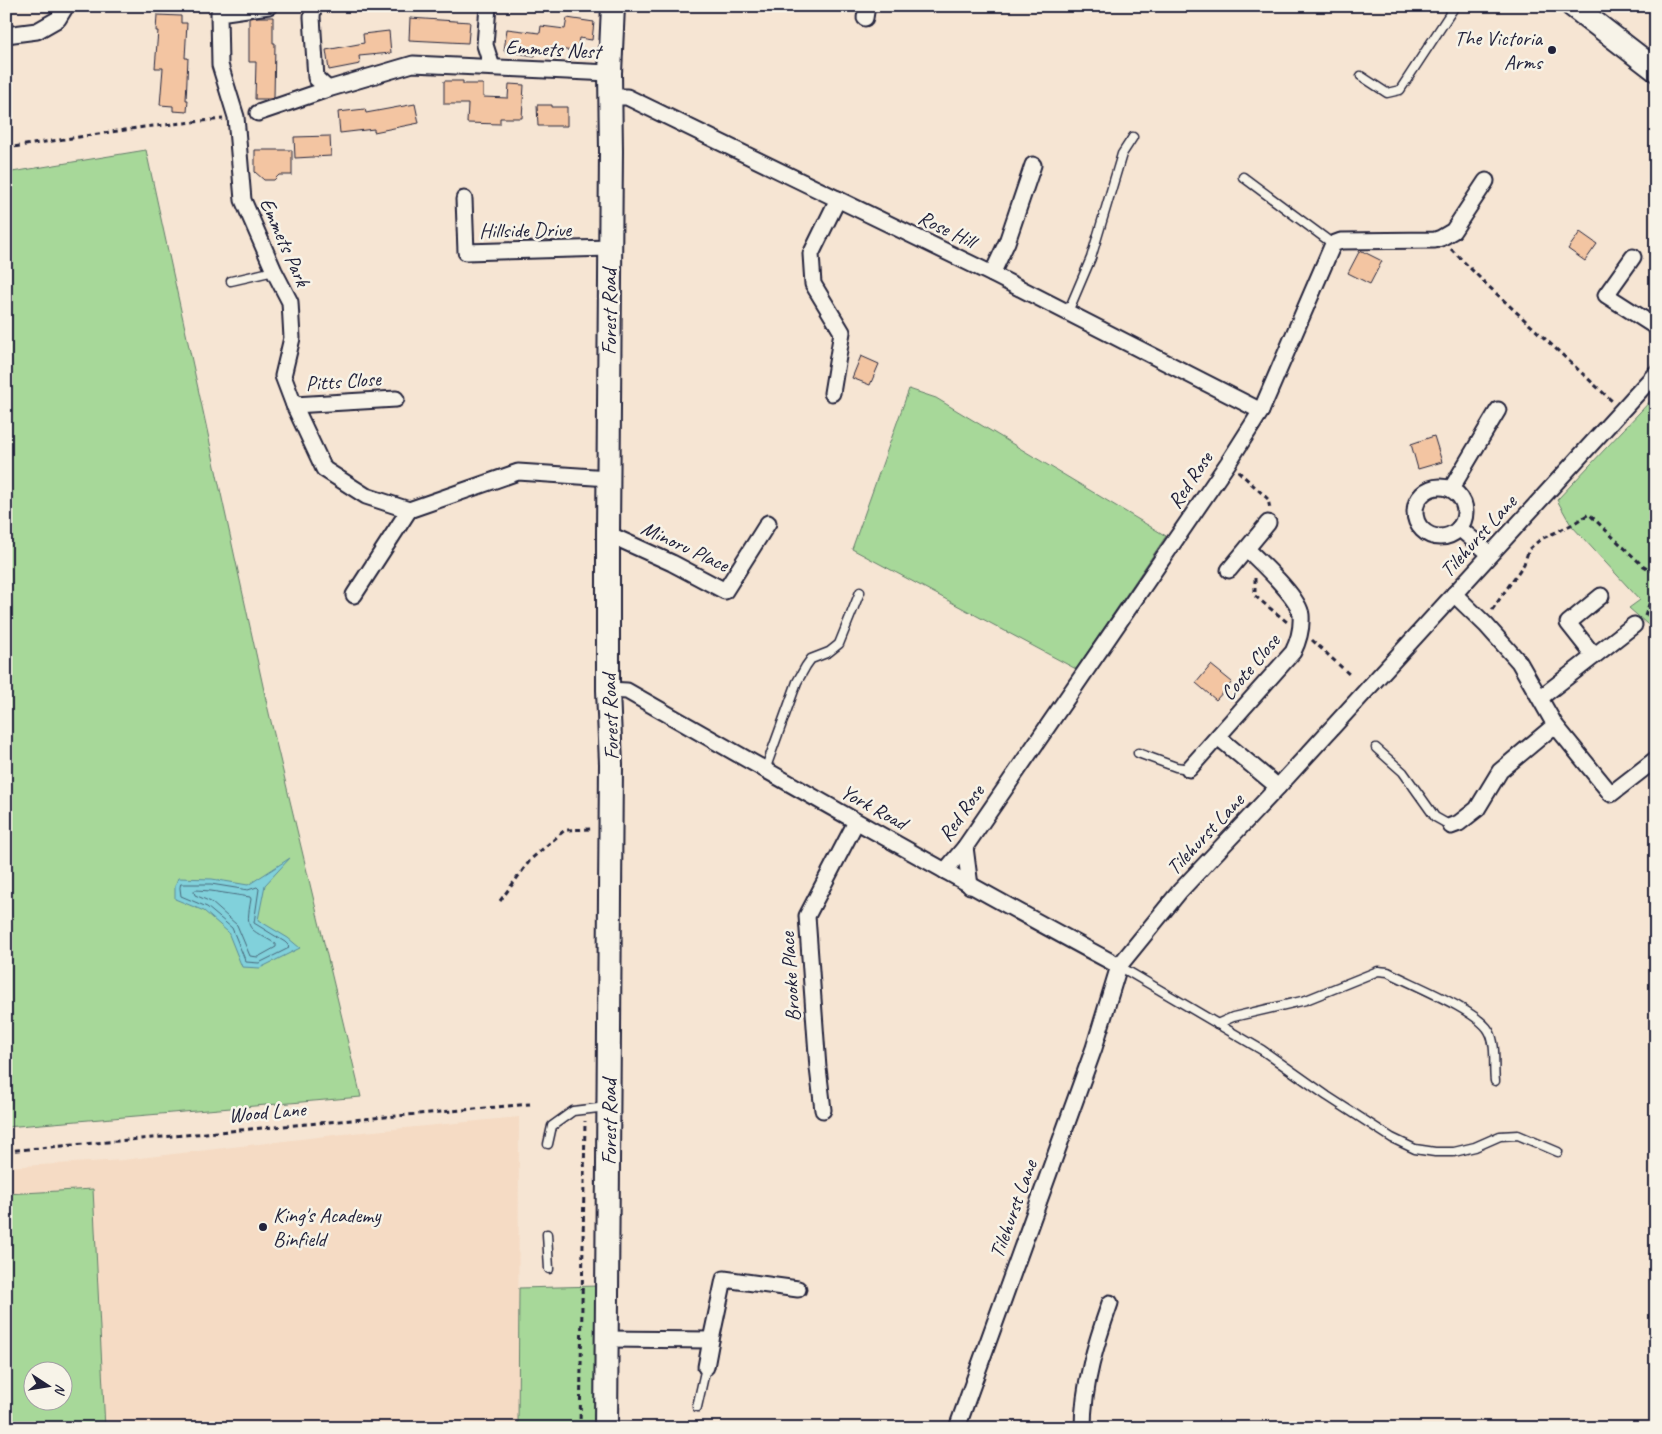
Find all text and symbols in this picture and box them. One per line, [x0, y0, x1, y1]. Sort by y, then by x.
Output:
place label: The Victoria Arms [1454, 25, 1544, 75]
street label: Emmets Nest [505, 34, 604, 65]
marker: The Victoria Arms [1546, 44, 1558, 56]
street label: Emmets Park [254, 194, 317, 291]
street label: Rose Hill [914, 204, 983, 255]
street label: Hillside Drive [479, 216, 572, 244]
street label: Forest Road [596, 265, 622, 355]
street label: Pitts Close [305, 365, 383, 397]
street label: Red Rose [1162, 446, 1219, 513]
street label: Tilehurst Lane [1434, 488, 1523, 583]
street label: Minoru Place [637, 515, 734, 578]
street label: Coote Close [1215, 628, 1286, 705]
street label: Forest Road [595, 670, 624, 760]
street label: York Road [836, 778, 914, 837]
street label: Red Rose [932, 779, 990, 846]
street label: Tilehurst Lane [1161, 787, 1250, 880]
street label: Brooke Place [774, 930, 806, 1023]
street label: Forest Road [596, 1075, 622, 1165]
street label: Wood Lane [227, 1096, 309, 1128]
street label: Tilehurst Lane [983, 1155, 1043, 1262]
place label: King's Academy Binfield [273, 1202, 382, 1252]
marker: King's Academy Binfield [257, 1221, 269, 1233]
north arrow [22, 1362, 72, 1412]
text: N [51, 1383, 69, 1397]

